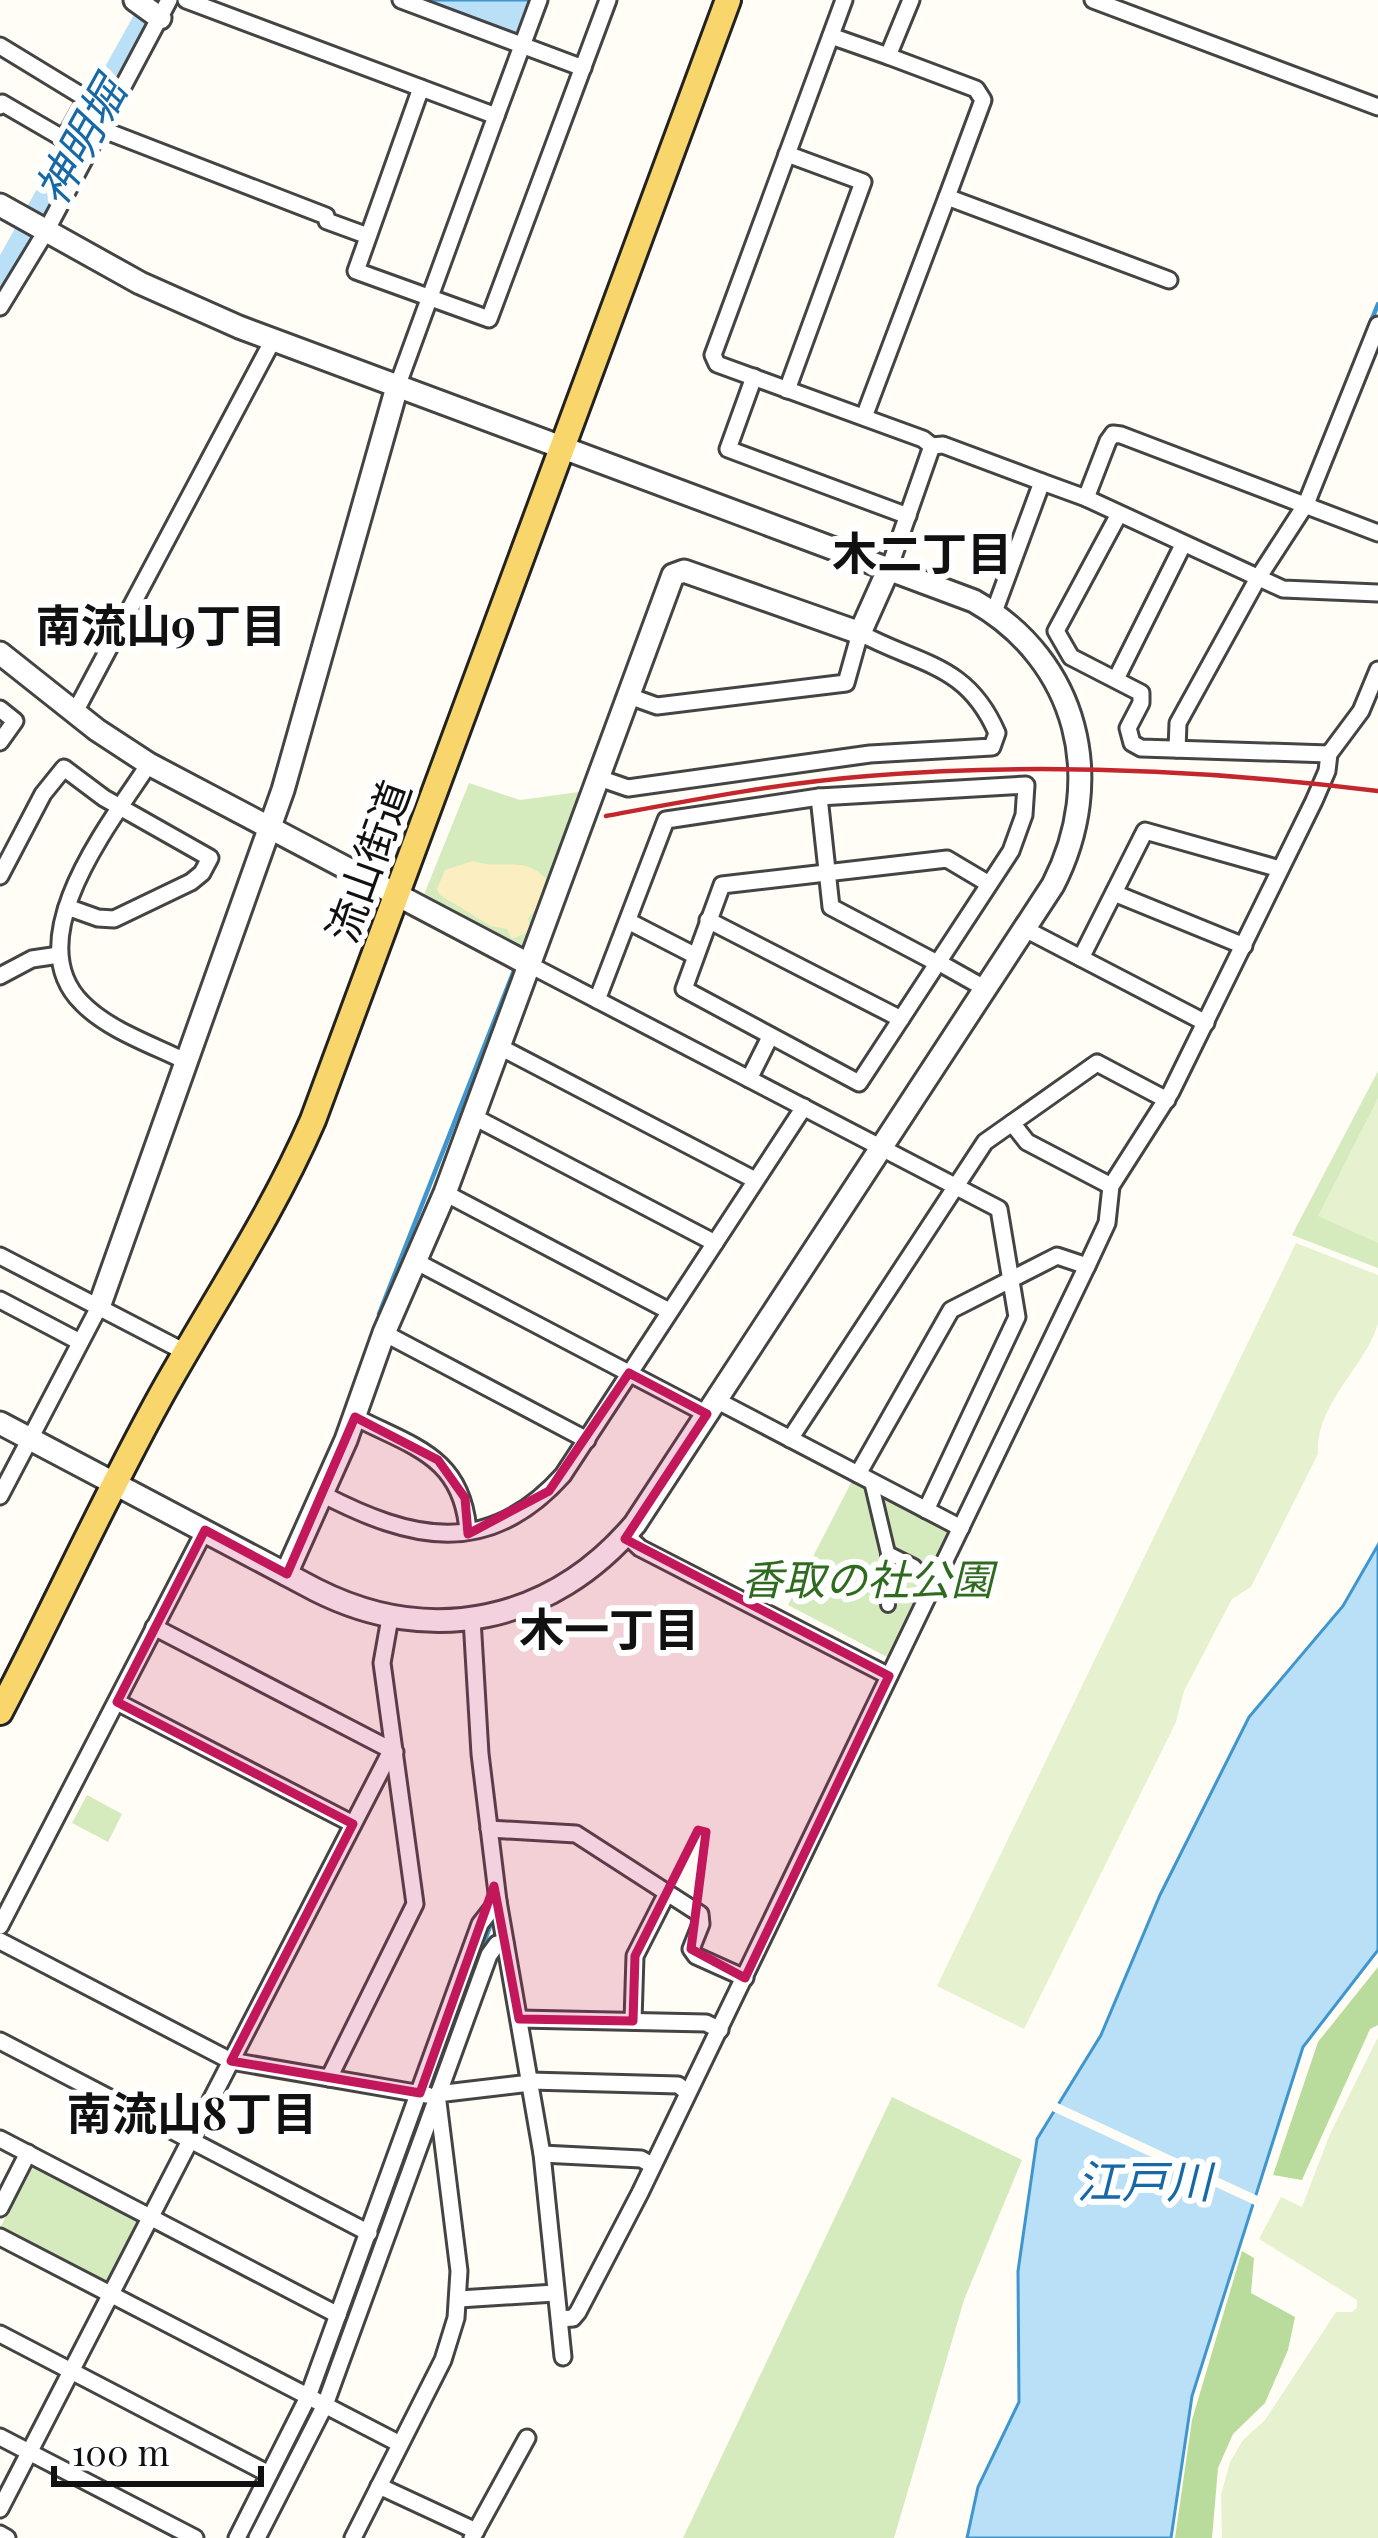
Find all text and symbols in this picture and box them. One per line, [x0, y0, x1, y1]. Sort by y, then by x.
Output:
water label: 神明堀 [19, 61, 140, 214]
district label: 木二丁目 [832, 521, 1012, 581]
district label: 南流山9丁目 [36, 593, 286, 653]
street label: 流山街道 [312, 772, 422, 950]
park label: 香取の社公園 [741, 1550, 998, 1606]
district label: 木一丁目 [519, 1597, 699, 1657]
district label: 南流山8丁目 [67, 2081, 317, 2141]
water label: 江戸川 [1076, 2149, 1215, 2209]
scale bar [54, 2412, 261, 2486]
text: 100 m [72, 2427, 169, 2475]

